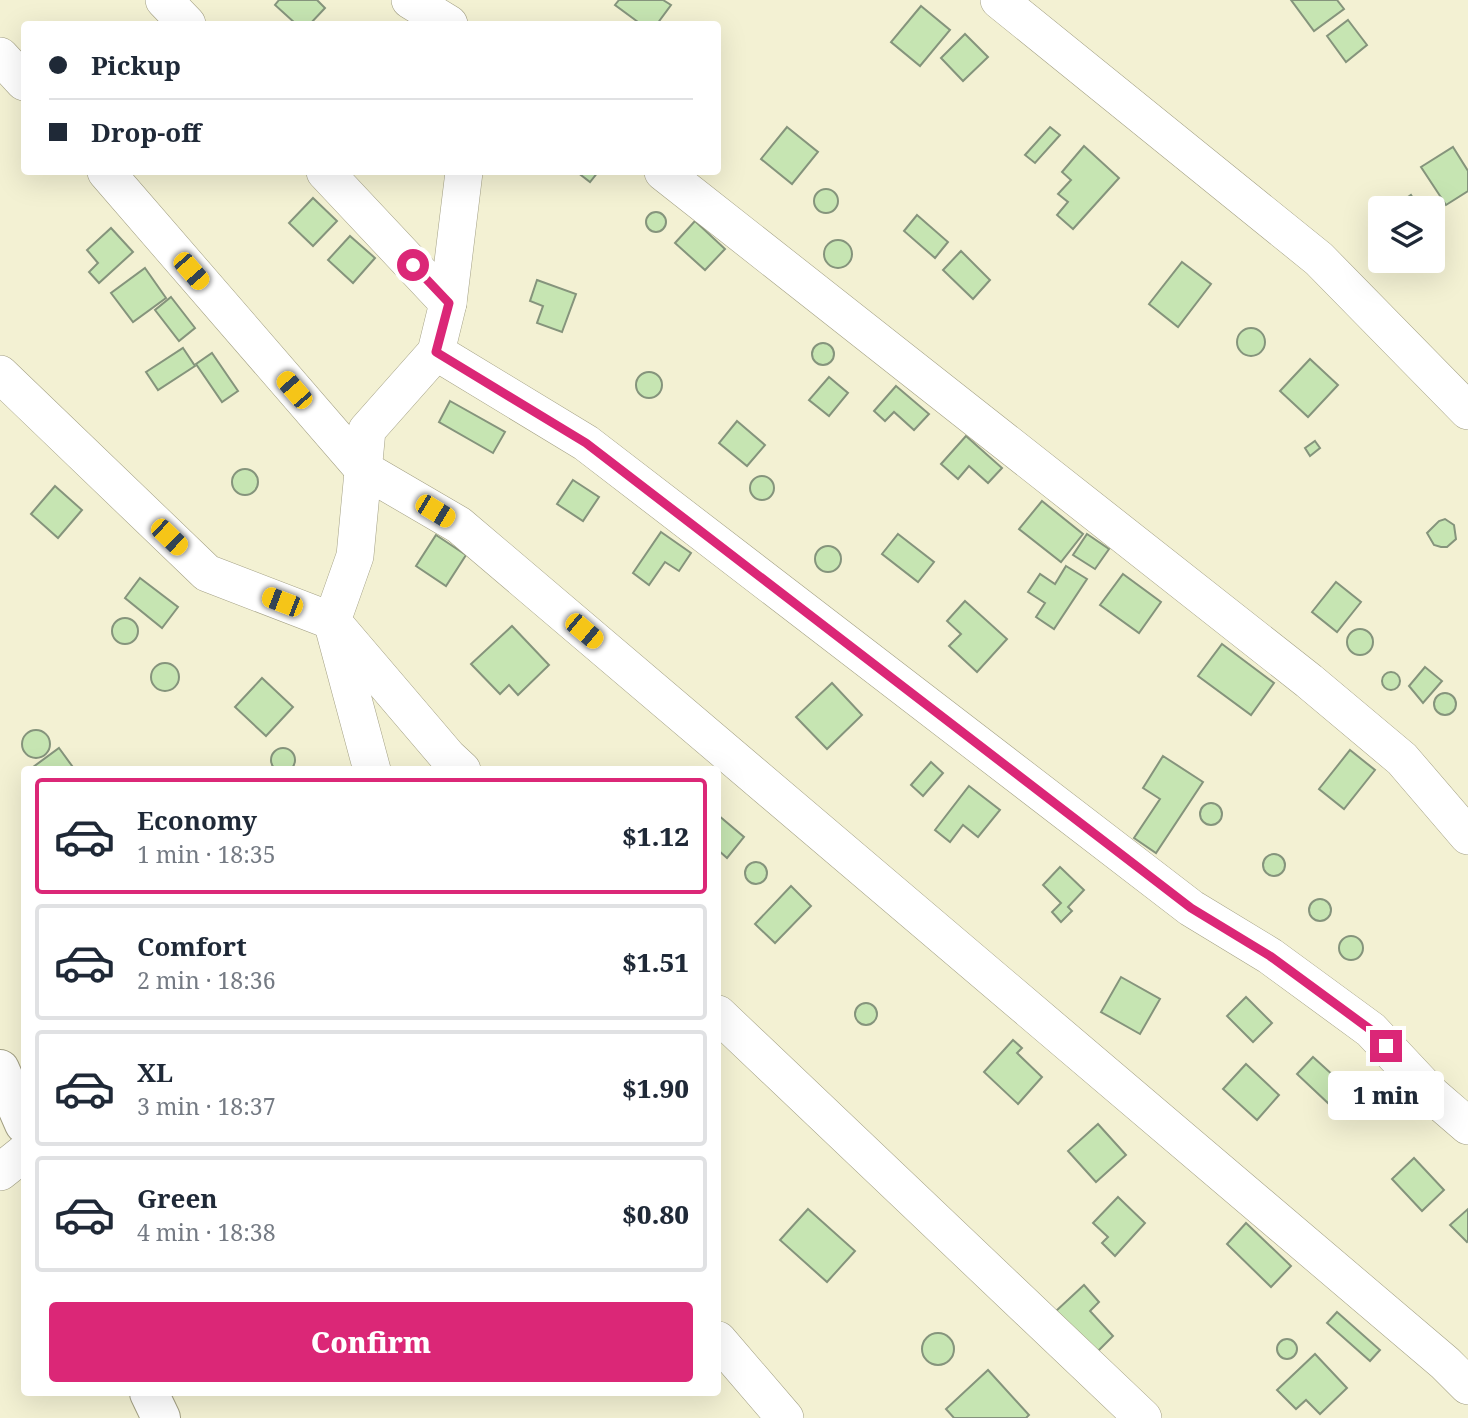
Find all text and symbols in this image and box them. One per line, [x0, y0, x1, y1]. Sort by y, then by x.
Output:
text: Pickup [91, 47, 181, 83]
text: Drop-off [91, 114, 201, 150]
map controls [1368, 196, 1445, 273]
button: layers [1368, 196, 1445, 273]
car [170, 248, 213, 294]
route start [397, 249, 429, 281]
car [273, 367, 316, 413]
car [412, 491, 459, 531]
car [147, 515, 192, 559]
car [259, 585, 306, 619]
car [562, 609, 607, 653]
text: Economy [137, 802, 257, 838]
icon: car [53, 805, 116, 868]
text: $1.12 [622, 818, 689, 854]
text: 1 min · 18:35 [137, 838, 275, 870]
text: Comfort [137, 928, 247, 964]
icon: car [53, 931, 116, 994]
text: $1.51 [622, 944, 689, 980]
text: 2 min · 18:36 [137, 964, 275, 996]
route end [1370, 1030, 1402, 1062]
text: XL [137, 1054, 173, 1090]
icon: car [53, 1057, 116, 1120]
text: $1.90 [622, 1070, 689, 1106]
callout: 1 min [1328, 1070, 1444, 1120]
text: 1 min [1353, 1079, 1419, 1111]
text: 3 min · 18:37 [137, 1090, 275, 1122]
text: Green [137, 1180, 218, 1216]
icon: car [53, 1183, 116, 1246]
text: $0.80 [622, 1196, 689, 1232]
text: 4 min · 18:38 [137, 1216, 275, 1248]
button: Confirm [49, 1302, 693, 1382]

